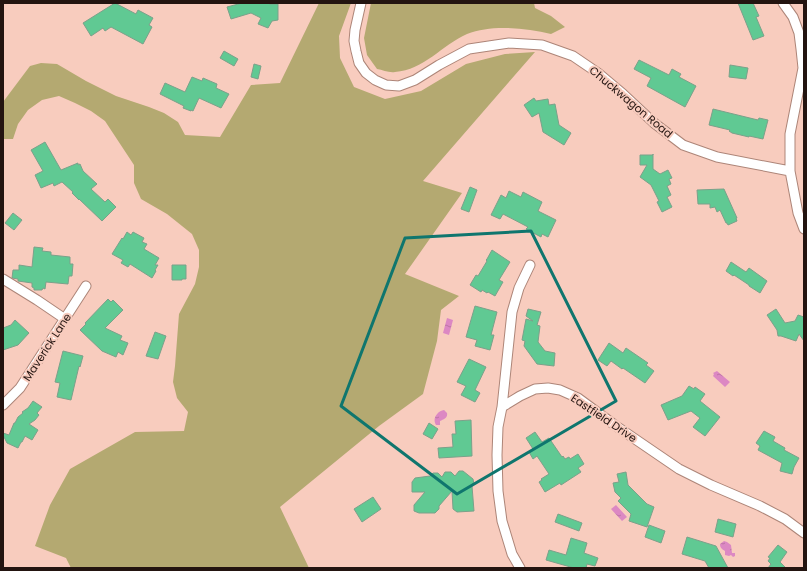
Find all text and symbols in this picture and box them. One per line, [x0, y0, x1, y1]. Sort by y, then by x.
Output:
street label: Chuckwagon Road [586, 62, 676, 142]
street label: Maverick Lane [19, 310, 75, 384]
street label: Eastfield Drive [568, 390, 640, 446]

